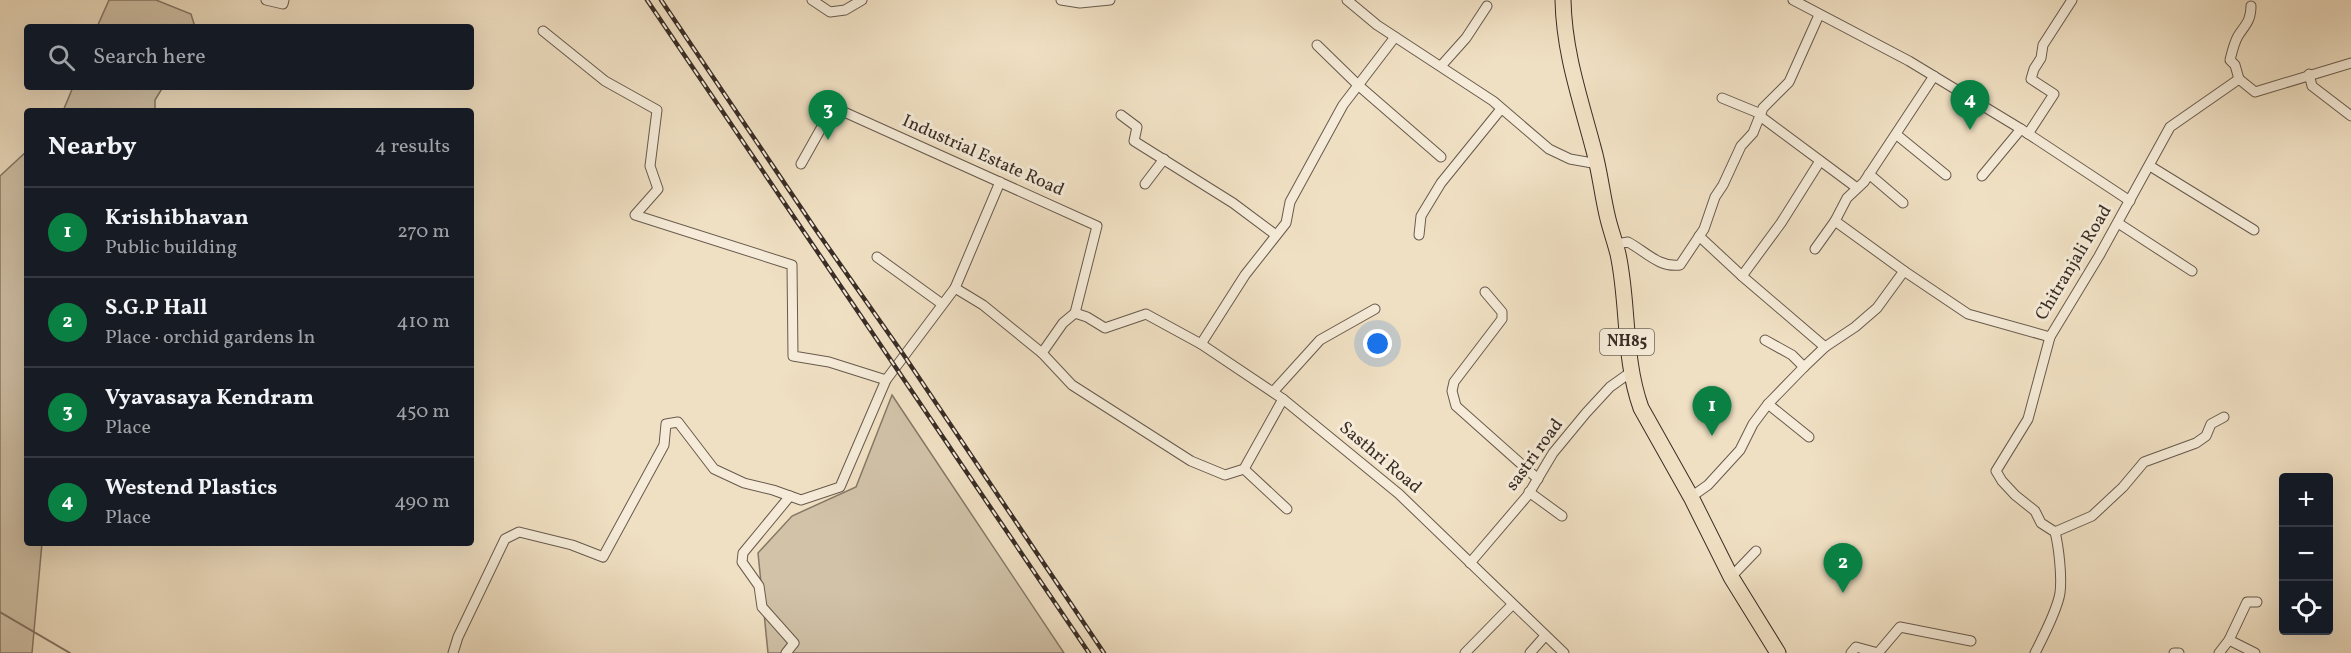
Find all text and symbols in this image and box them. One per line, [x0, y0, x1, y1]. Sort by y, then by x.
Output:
search box [24, 24, 474, 90]
icon: search [45, 41, 78, 74]
text: Search here [93, 42, 206, 73]
pin: 4 [1950, 80, 1990, 130]
pin: 3 [808, 90, 848, 140]
street label: Industrial Estate Road [898, 109, 1068, 203]
text: Nearby [48, 129, 137, 165]
text: 4 results [375, 133, 450, 161]
street label: Chitranjali Road [2030, 201, 2118, 325]
text: Krishibhavan [105, 203, 249, 234]
text: 1 [63, 218, 72, 246]
text: 270 m [397, 218, 450, 246]
text: Public building [105, 234, 237, 262]
text: S.G.P Hall [105, 293, 208, 324]
text: 2 [62, 308, 73, 336]
text: 410 m [397, 308, 450, 336]
text: Place · orchid gardens ln [105, 324, 315, 352]
your location [1363, 329, 1392, 358]
road number: NH85 [1600, 329, 1654, 355]
text: Vyavasaya Kendram [105, 383, 314, 414]
pin: 1 [1692, 386, 1732, 436]
text: 3 [62, 398, 73, 426]
text: 450 m [396, 398, 450, 426]
text: Place [105, 414, 151, 442]
street label: sastri road [1500, 414, 1570, 496]
street label: Sasthri Road [1333, 416, 1427, 500]
text: Westend Plastics [105, 473, 277, 504]
map controls [2279, 473, 2333, 635]
button: + [2279, 473, 2333, 527]
text: 4 [61, 488, 74, 516]
text: 490 m [394, 488, 450, 516]
text: Place [105, 504, 151, 532]
button: − [2279, 527, 2333, 581]
pin: 2 [1824, 544, 1862, 593]
button: locate [2279, 581, 2333, 635]

